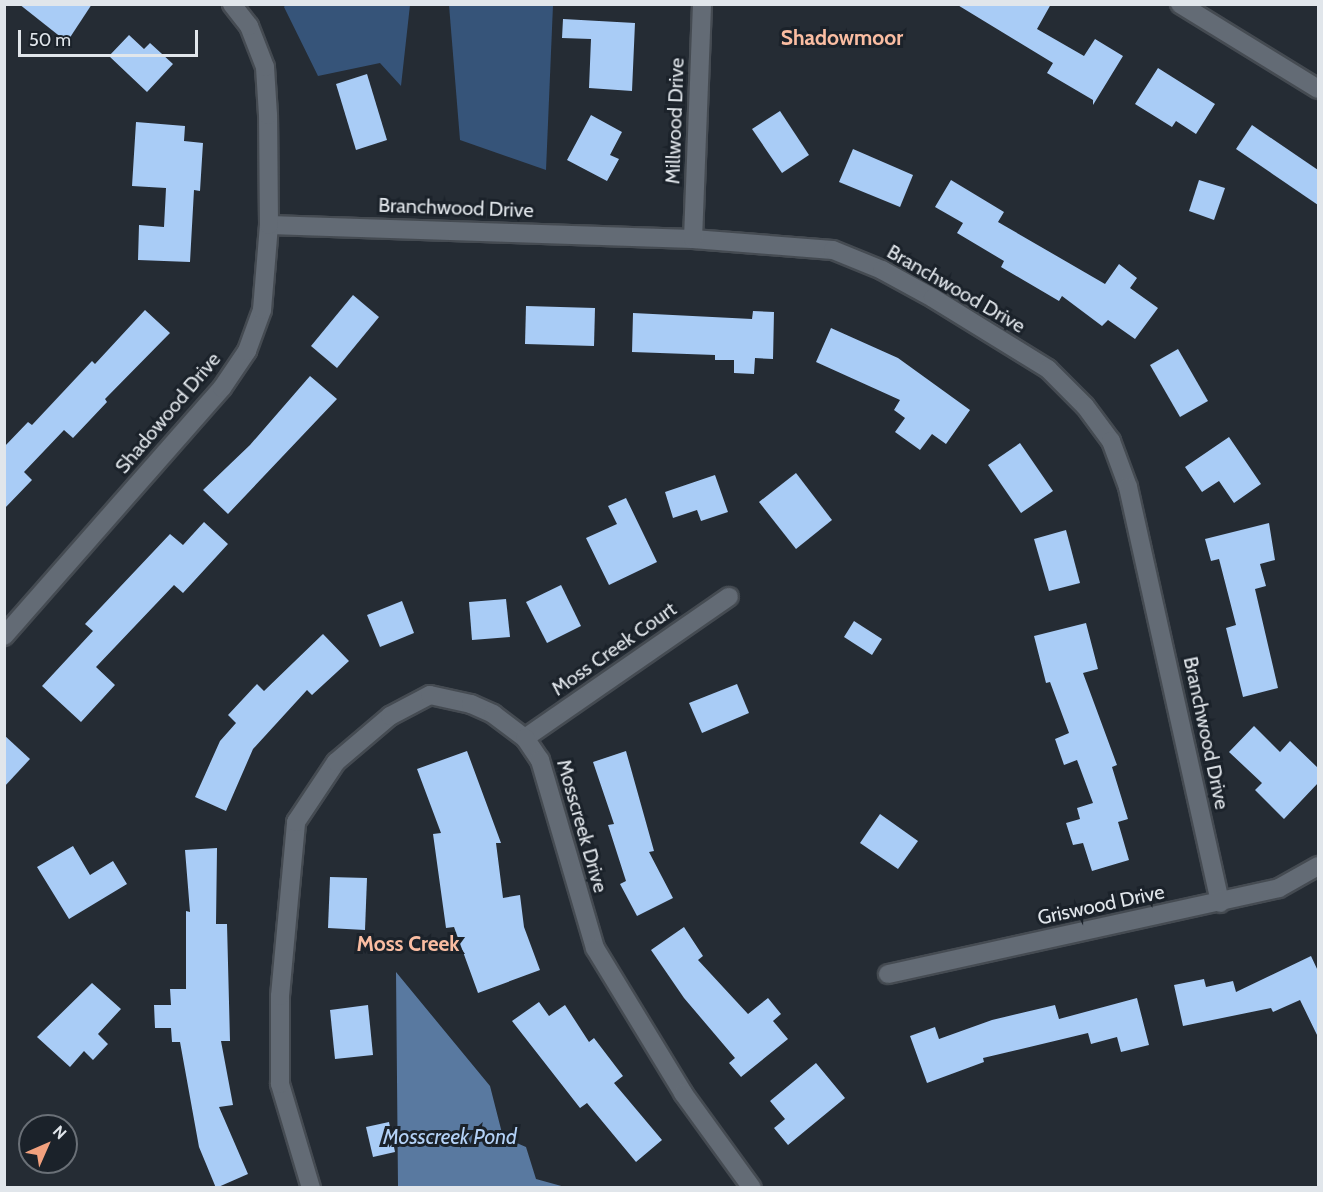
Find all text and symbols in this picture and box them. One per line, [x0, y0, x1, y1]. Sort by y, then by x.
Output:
scale bar [21, 18, 201, 56]
district label: Shadowmoor [781, 25, 903, 51]
text: 50 m [29, 29, 71, 51]
street label: Millwood Drive [661, 57, 689, 185]
street label: Branchwood Drive [378, 193, 534, 223]
street label: Branchwood Drive [883, 240, 1029, 338]
street label: Shadowood Drive [110, 348, 226, 478]
street label: Moss Creek Court [547, 597, 681, 701]
street label: Branchwood Drive [1178, 655, 1234, 811]
street label: Mosscreek Drive [552, 757, 612, 895]
street label: Griswood Drive [1035, 880, 1167, 930]
district label: Moss Creek [356, 931, 460, 957]
north arrow [18, 1114, 78, 1174]
text: N [49, 1122, 70, 1143]
water label: Mosscreek Pond [383, 1124, 517, 1150]

